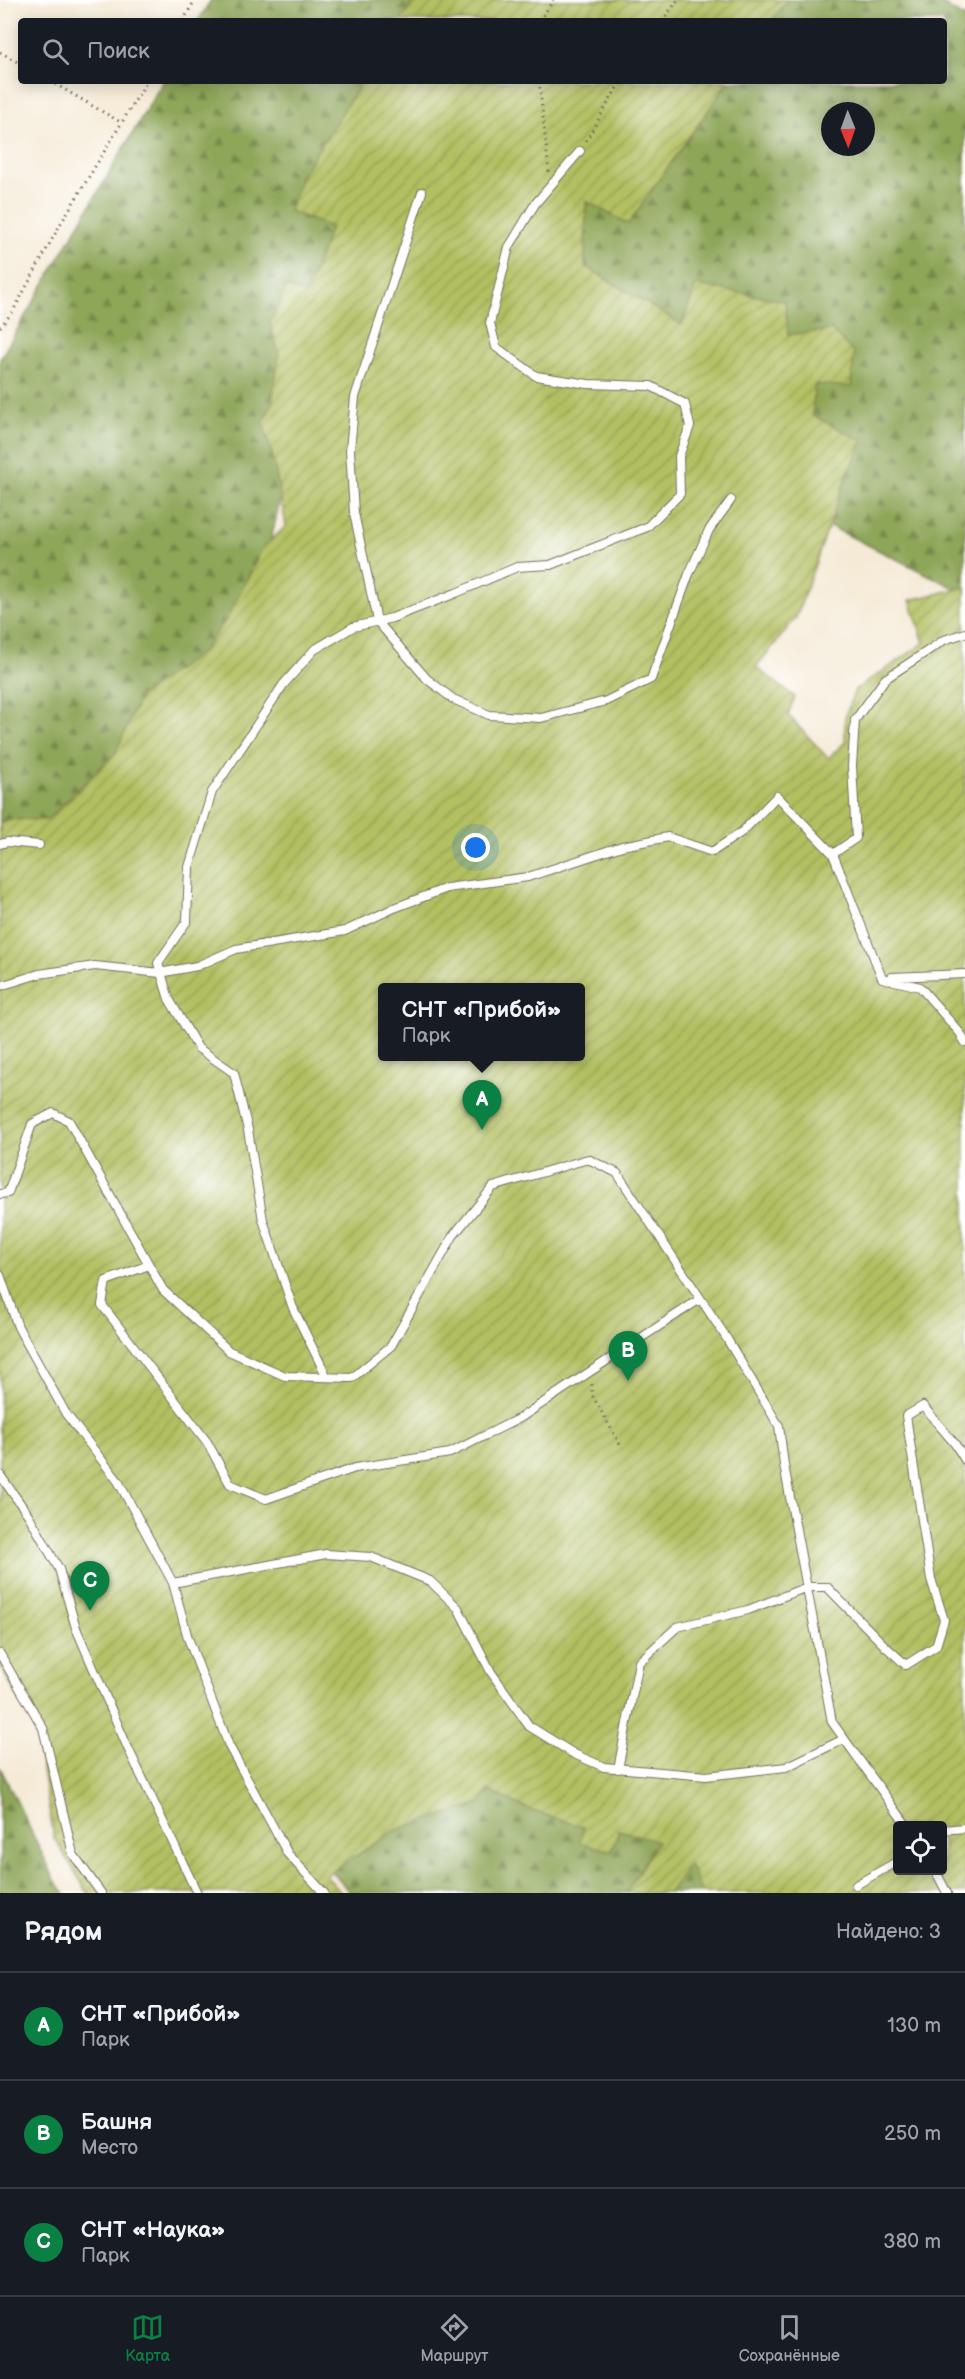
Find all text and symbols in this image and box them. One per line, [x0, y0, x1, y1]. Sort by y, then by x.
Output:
search box [18, 18, 947, 84]
icon: search [39, 35, 72, 68]
text: Поиск [87, 38, 150, 65]
north arrow [821, 102, 875, 156]
your location [461, 833, 490, 862]
popup [378, 983, 585, 1061]
text: СНТ «Прибой» [402, 997, 561, 1024]
text: Парк [402, 1024, 450, 1048]
pin: A [462, 1080, 502, 1130]
pin: B [608, 1332, 648, 1381]
pin: C [70, 1562, 110, 1611]
map controls [893, 1821, 947, 1875]
button: locate [893, 1821, 947, 1875]
text: Рядом [24, 1917, 102, 1948]
text: Найдено: 3 [836, 1920, 941, 1944]
text: СНТ «Прибой» [81, 2001, 241, 2028]
text: A [37, 2014, 50, 2038]
text: 130 m [887, 2014, 941, 2038]
text: Парк [81, 2028, 130, 2052]
text: Башня [81, 2109, 152, 2136]
text: B [36, 2122, 51, 2146]
text: 250 m [884, 2122, 941, 2146]
text: Место [81, 2136, 138, 2160]
text: СНТ «Наука» [81, 2217, 225, 2244]
text: C [36, 2230, 51, 2254]
text: 380 m [883, 2230, 941, 2254]
text: Парк [81, 2244, 130, 2268]
tab: Карта [125, 2311, 170, 2366]
tab: Маршрут [420, 2311, 489, 2366]
tab: Сохранённые [739, 2311, 840, 2366]

